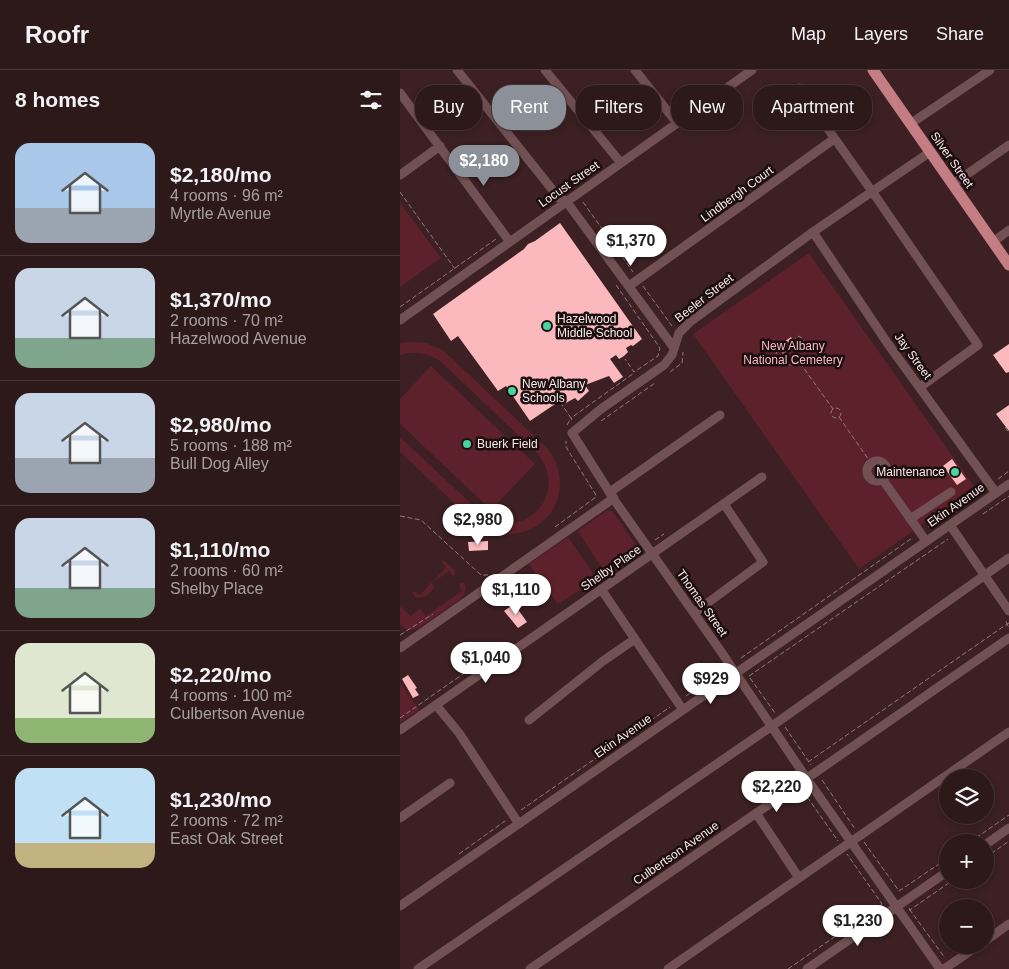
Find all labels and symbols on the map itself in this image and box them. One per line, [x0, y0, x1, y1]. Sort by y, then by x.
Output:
street label: Silver Street [928, 129, 977, 191]
pin: $2,180 [443, 144, 525, 187]
street label: Locust Street [536, 158, 603, 210]
street label: Lindbergh Court [698, 163, 776, 225]
pin: $1,370 [590, 224, 672, 267]
street label: Beeler Street [672, 271, 736, 325]
place label: Hazelwood Middle School [557, 312, 632, 340]
marker: Hazelwood Middle School [541, 320, 553, 332]
street label: Jay Street [891, 330, 935, 383]
park label: New Albany National Cemetery [743, 339, 843, 367]
place label: New Albany Schools [522, 377, 585, 405]
marker: New Albany Schools [506, 385, 518, 397]
place label: Buerk Field [477, 437, 538, 451]
marker: Buerk Field [461, 438, 473, 450]
place label: Maintenance [876, 465, 945, 479]
marker: Maintenance [949, 466, 961, 478]
street label: Ekin Avenue [925, 480, 988, 530]
pin: $2,980 [437, 504, 519, 546]
street label: Shelby Place [578, 542, 644, 594]
street label: Thomas Street [674, 567, 731, 640]
pin: $1,110 [475, 574, 557, 616]
pin: $1,040 [445, 642, 527, 684]
pin: $929 [681, 662, 741, 705]
street label: Ekin Avenue [592, 711, 655, 761]
pin: $2,220 [736, 770, 818, 813]
street label: Culbertson Avenue [631, 818, 722, 888]
pin: $1,230 [817, 904, 899, 947]

